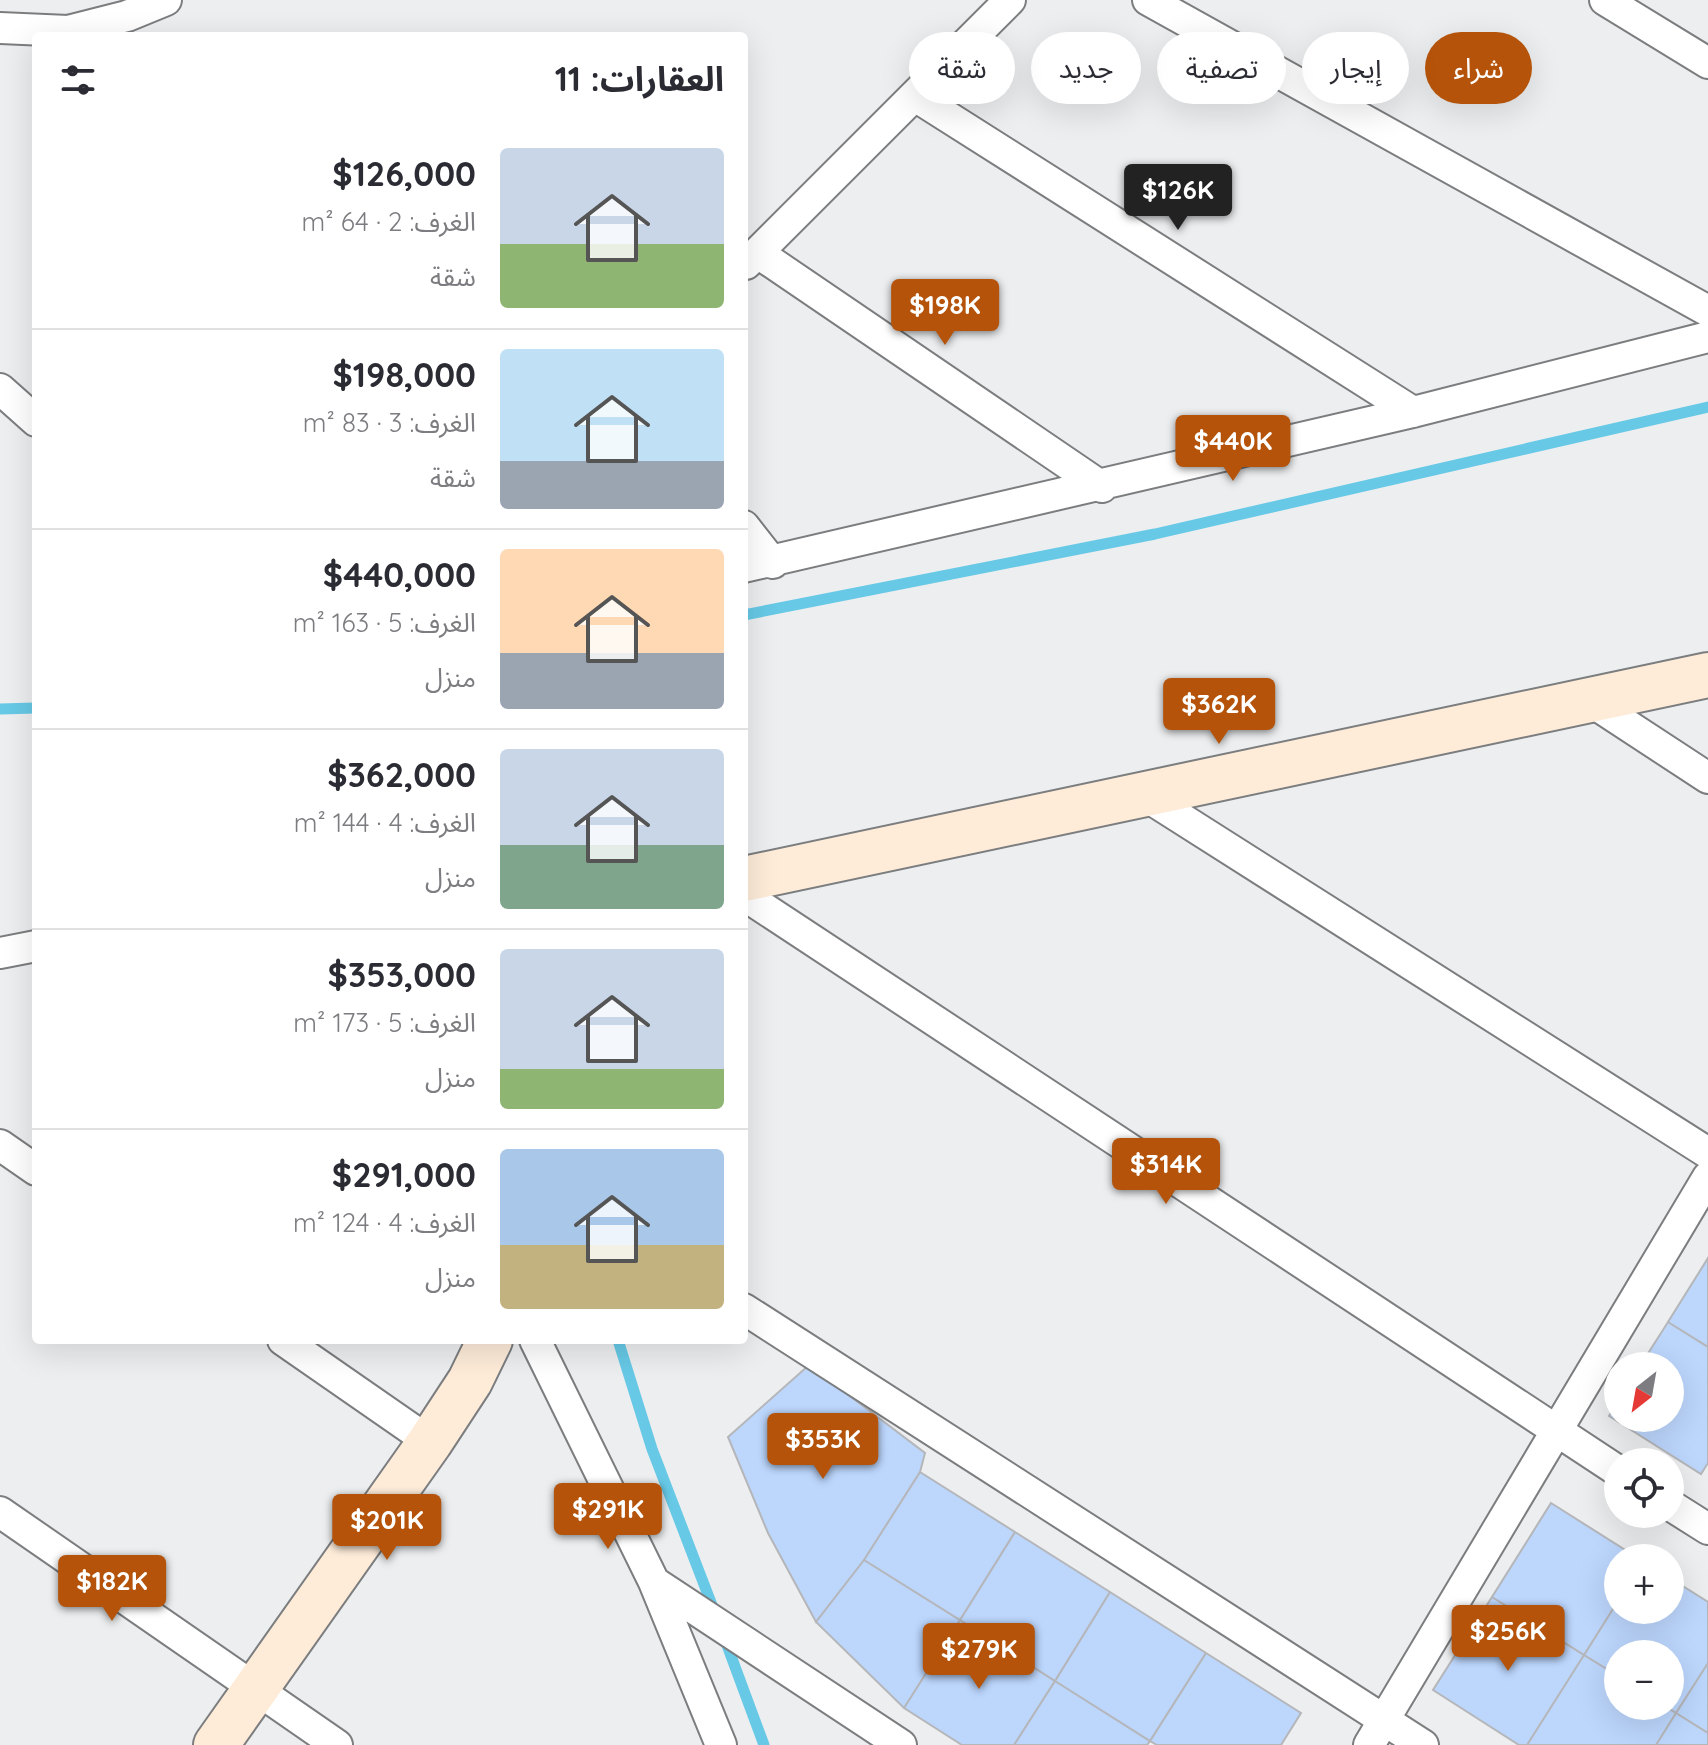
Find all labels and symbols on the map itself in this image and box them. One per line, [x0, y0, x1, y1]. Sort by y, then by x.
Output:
pin: $126K [1122, 164, 1234, 232]
pin: $198K [889, 279, 1001, 347]
pin: $440K [1177, 415, 1289, 483]
pin: $362K [1163, 678, 1275, 746]
pin: $314K [1110, 1138, 1222, 1206]
north arrow [1604, 1352, 1684, 1432]
pin: $353K [767, 1413, 879, 1481]
pin: $291K [552, 1483, 664, 1551]
pin: $201K [331, 1494, 443, 1562]
pin: $182K [56, 1555, 168, 1623]
pin: $256K [1452, 1605, 1564, 1673]
pin: $279K [923, 1623, 1035, 1691]

